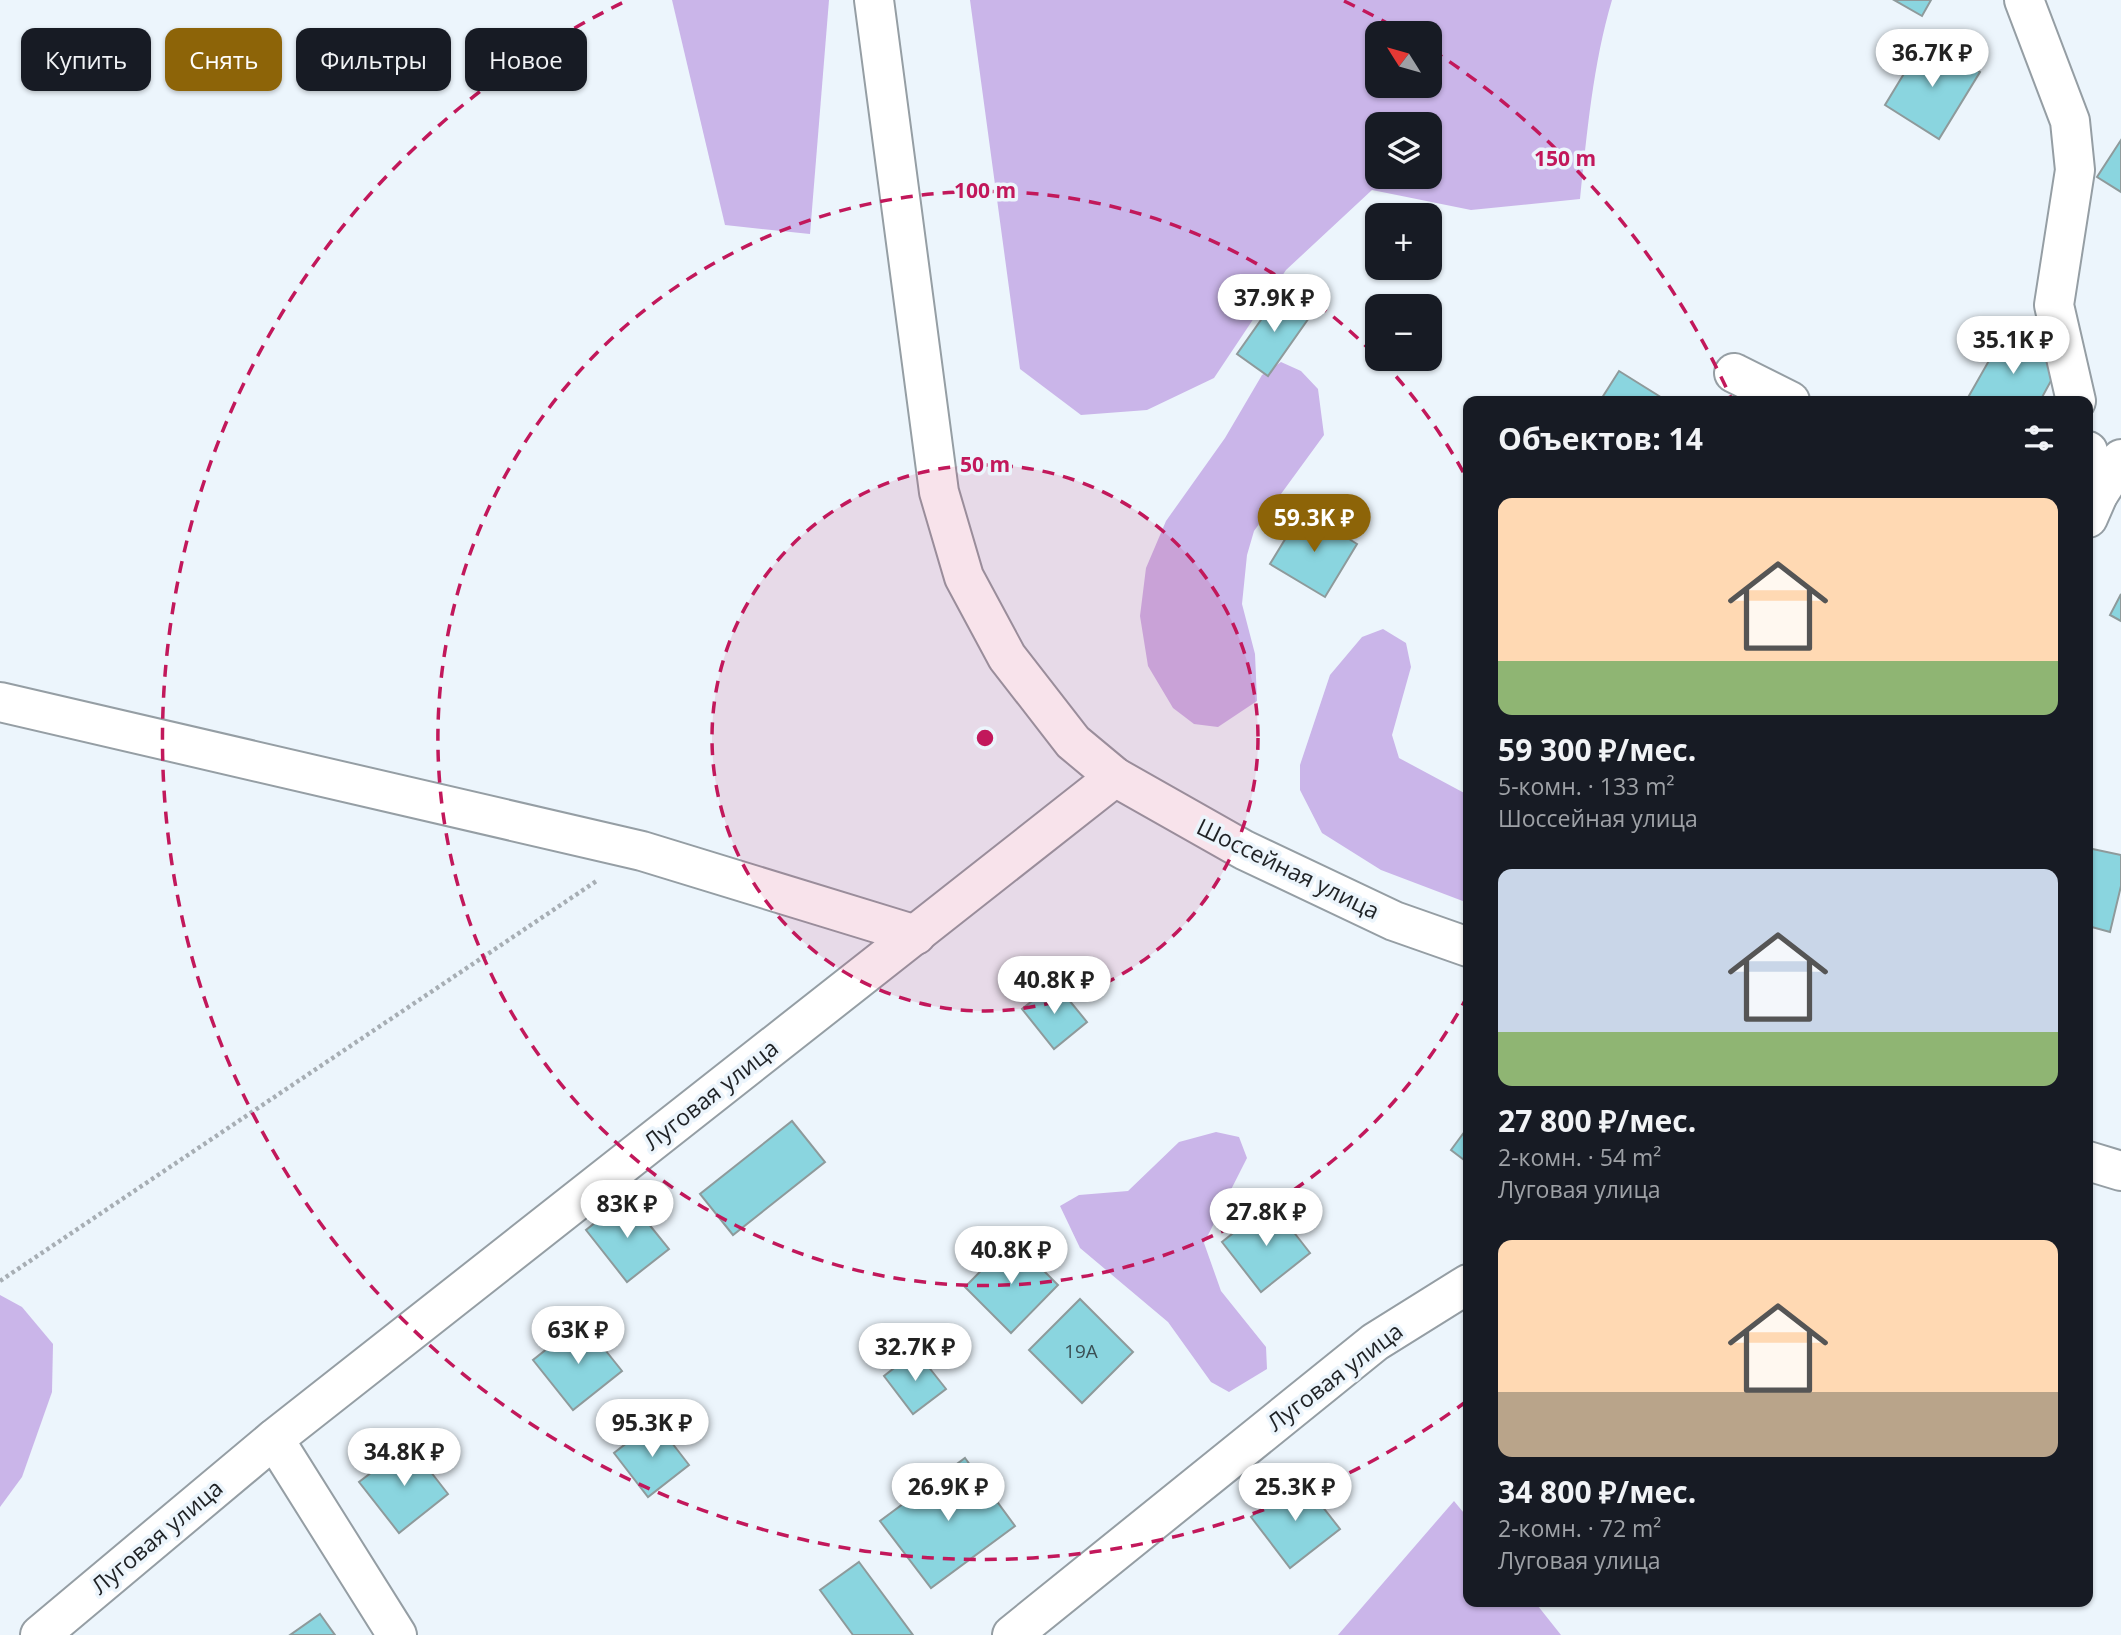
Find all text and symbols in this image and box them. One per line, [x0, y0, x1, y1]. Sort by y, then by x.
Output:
north arrow [1365, 21, 1442, 98]
map controls [1365, 21, 1442, 371]
chip: Купить [21, 28, 151, 91]
chip: Снять [165, 28, 282, 91]
chip: Фильтры [296, 28, 451, 91]
chip: Новое [465, 28, 587, 91]
pin: 36.7K ₽ [1867, 29, 1997, 89]
text: 36.7K ₽ [1892, 36, 1972, 68]
button: layers [1365, 112, 1442, 189]
text: 150 m [1534, 144, 1596, 172]
text: 100 m [954, 176, 1016, 204]
button: + [1365, 203, 1442, 280]
pin: 37.9K ₽ [1209, 274, 1339, 334]
text: 37.9K ₽ [1234, 281, 1314, 313]
button: − [1365, 294, 1442, 371]
pin: 35.1K ₽ [1948, 316, 2078, 376]
text: 35.1K ₽ [1973, 323, 2053, 355]
text: Объектов: 14 [1498, 418, 1703, 459]
icon: filters [2020, 419, 2058, 457]
text: 50 m [960, 450, 1010, 478]
pin: 59.3K ₽ [1249, 494, 1379, 554]
text: 59.3K ₽ [1274, 501, 1354, 533]
icon: home [1715, 543, 1841, 669]
centre of rings [973, 726, 997, 750]
text: 59 300 ₽/мес. [1498, 729, 1696, 770]
text: 5-комн. · 133 m² [1498, 770, 1674, 802]
text: Шоссейная улица [1498, 802, 1698, 834]
street label: Шоссейная улица [1192, 810, 1385, 926]
icon: home [1715, 914, 1841, 1040]
pin: 40.8K ₽ [989, 956, 1119, 1016]
text: 40.8K ₽ [1014, 963, 1094, 995]
street label: Луговая улица [636, 1032, 784, 1157]
text: 27 800 ₽/мес. [1498, 1100, 1696, 1141]
text: 2-комн. · 54 m² [1498, 1141, 1661, 1173]
text: Луговая улица [1498, 1173, 1661, 1205]
pin: 83K ₽ [578, 1180, 676, 1240]
text: 83K ₽ [597, 1187, 657, 1219]
pin: 27.8K ₽ [1201, 1188, 1331, 1248]
text: 27.8K ₽ [1226, 1195, 1306, 1227]
pin: 40.8K ₽ [946, 1226, 1076, 1286]
text: 40.8K ₽ [971, 1233, 1051, 1265]
icon: home [1715, 1285, 1841, 1411]
pin: 63K ₽ [529, 1306, 627, 1366]
text: 63K ₽ [548, 1313, 608, 1345]
street label: Луговая улица [1260, 1314, 1409, 1438]
pin: 32.7K ₽ [850, 1324, 980, 1383]
text: 32.7K ₽ [875, 1330, 955, 1362]
house number: 19А [1064, 1338, 1098, 1364]
pin: 95.3K ₽ [587, 1400, 717, 1459]
text: 95.3K ₽ [612, 1406, 692, 1438]
pin: 34.8K ₽ [339, 1428, 469, 1488]
text: 34.8K ₽ [364, 1435, 444, 1467]
pin: 26.9K ₽ [883, 1464, 1013, 1523]
pin: 25.3K ₽ [1230, 1464, 1360, 1523]
text: 26.9K ₽ [908, 1470, 988, 1502]
text: 25.3K ₽ [1255, 1470, 1335, 1502]
text: 34 800 ₽/мес. [1498, 1471, 1696, 1512]
street label: Луговая улица [84, 1472, 229, 1601]
text: 2-комн. · 72 m² [1498, 1512, 1661, 1544]
text: Луговая улица [1498, 1544, 1661, 1576]

